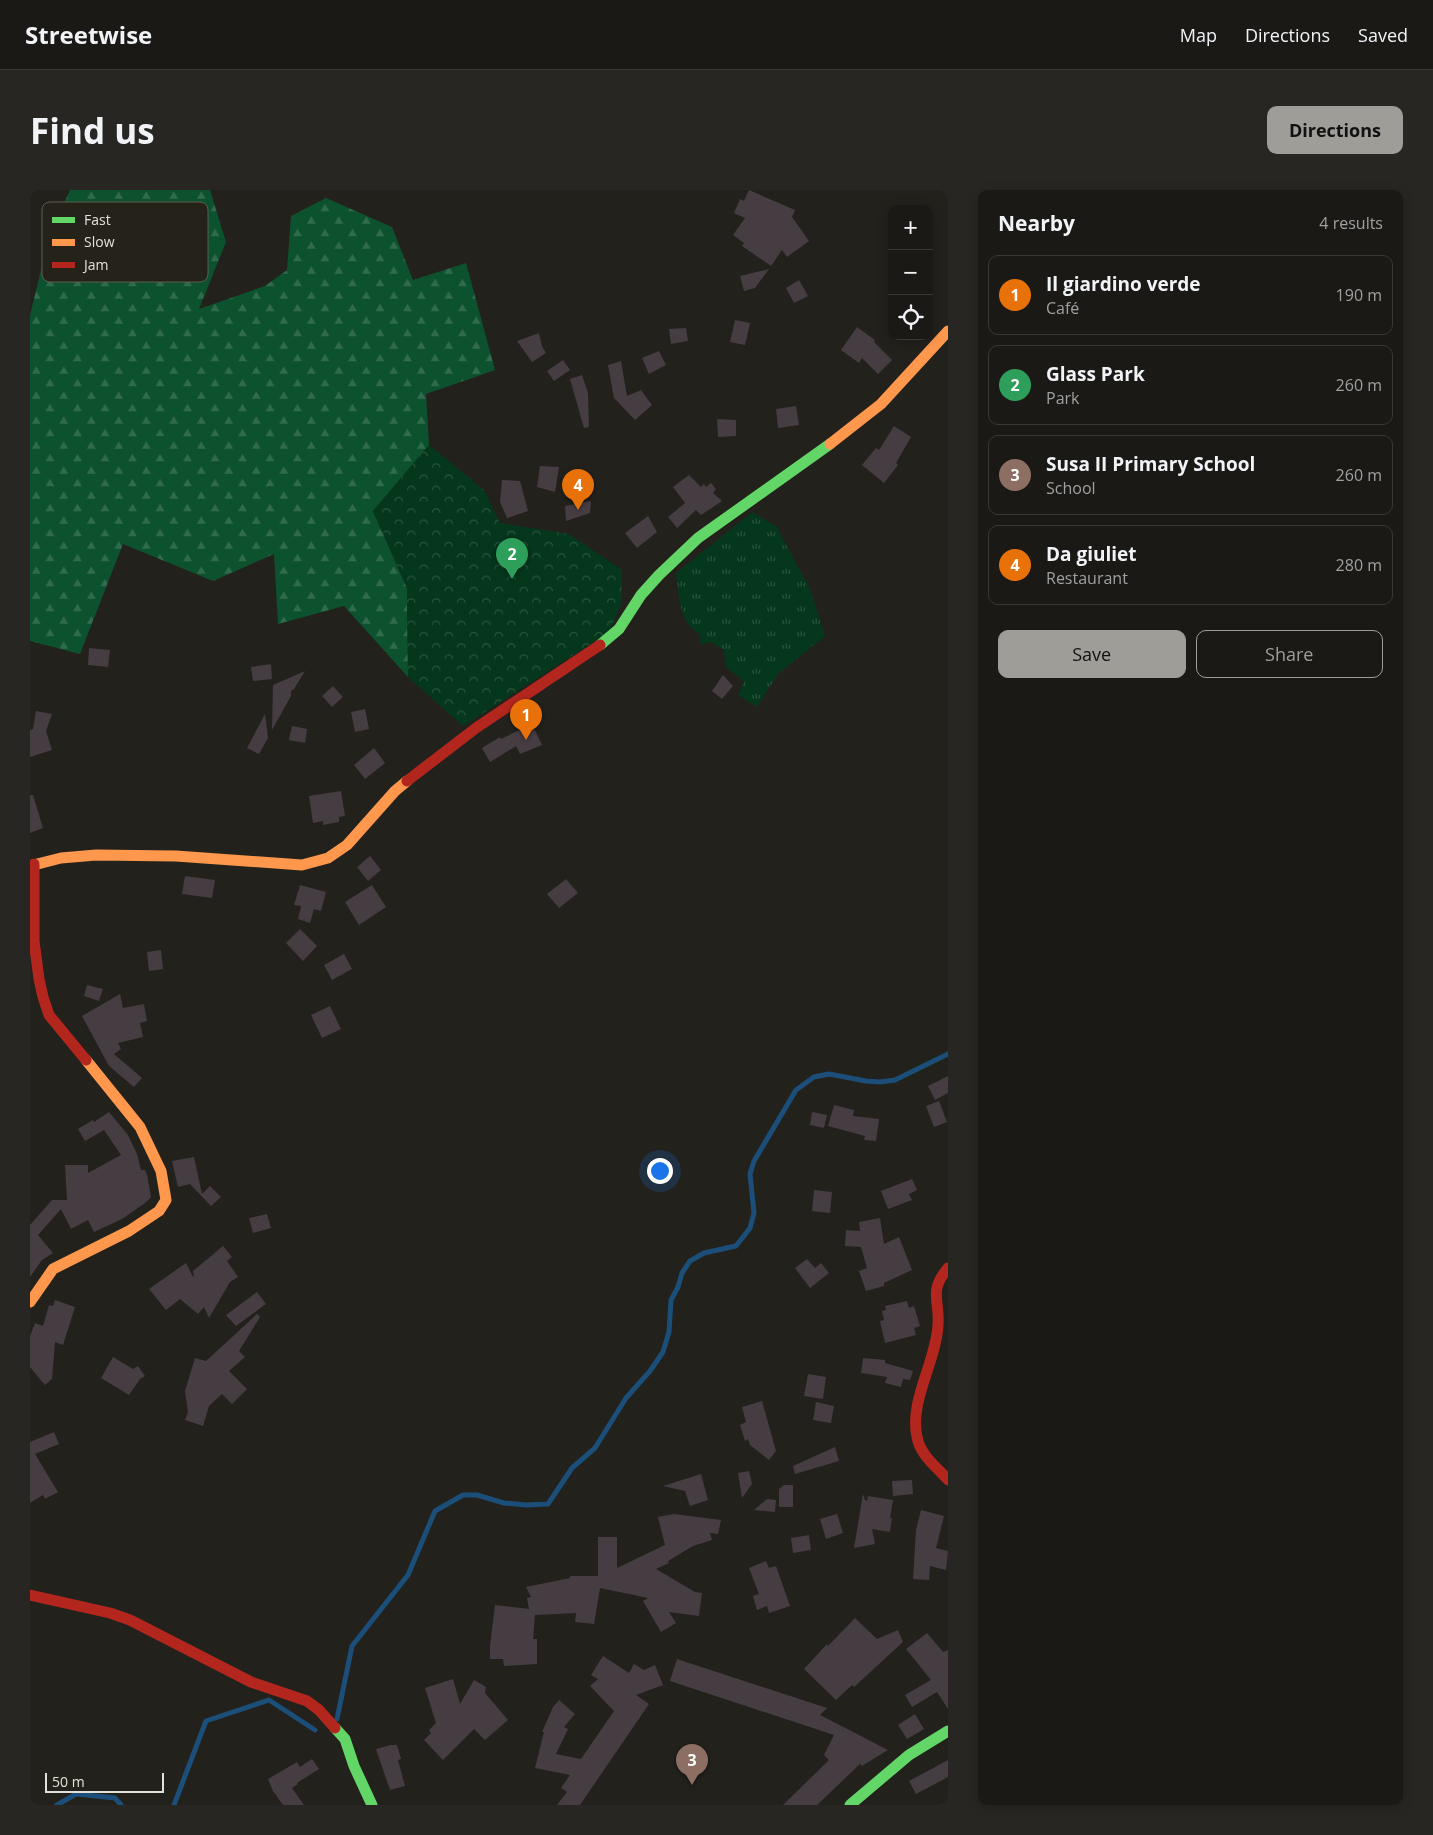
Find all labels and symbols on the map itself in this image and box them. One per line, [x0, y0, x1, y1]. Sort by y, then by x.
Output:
legend [42, 202, 208, 282]
text: Fast [84, 210, 111, 229]
text: Slow [84, 232, 115, 251]
text: Jam [82, 255, 109, 274]
pin: 4 [562, 469, 594, 510]
pin: 2 [496, 538, 528, 579]
pin: 1 [510, 699, 542, 740]
your location [647, 1158, 673, 1184]
pin: 3 [676, 1744, 708, 1785]
scale bar [45, 1770, 164, 1793]

